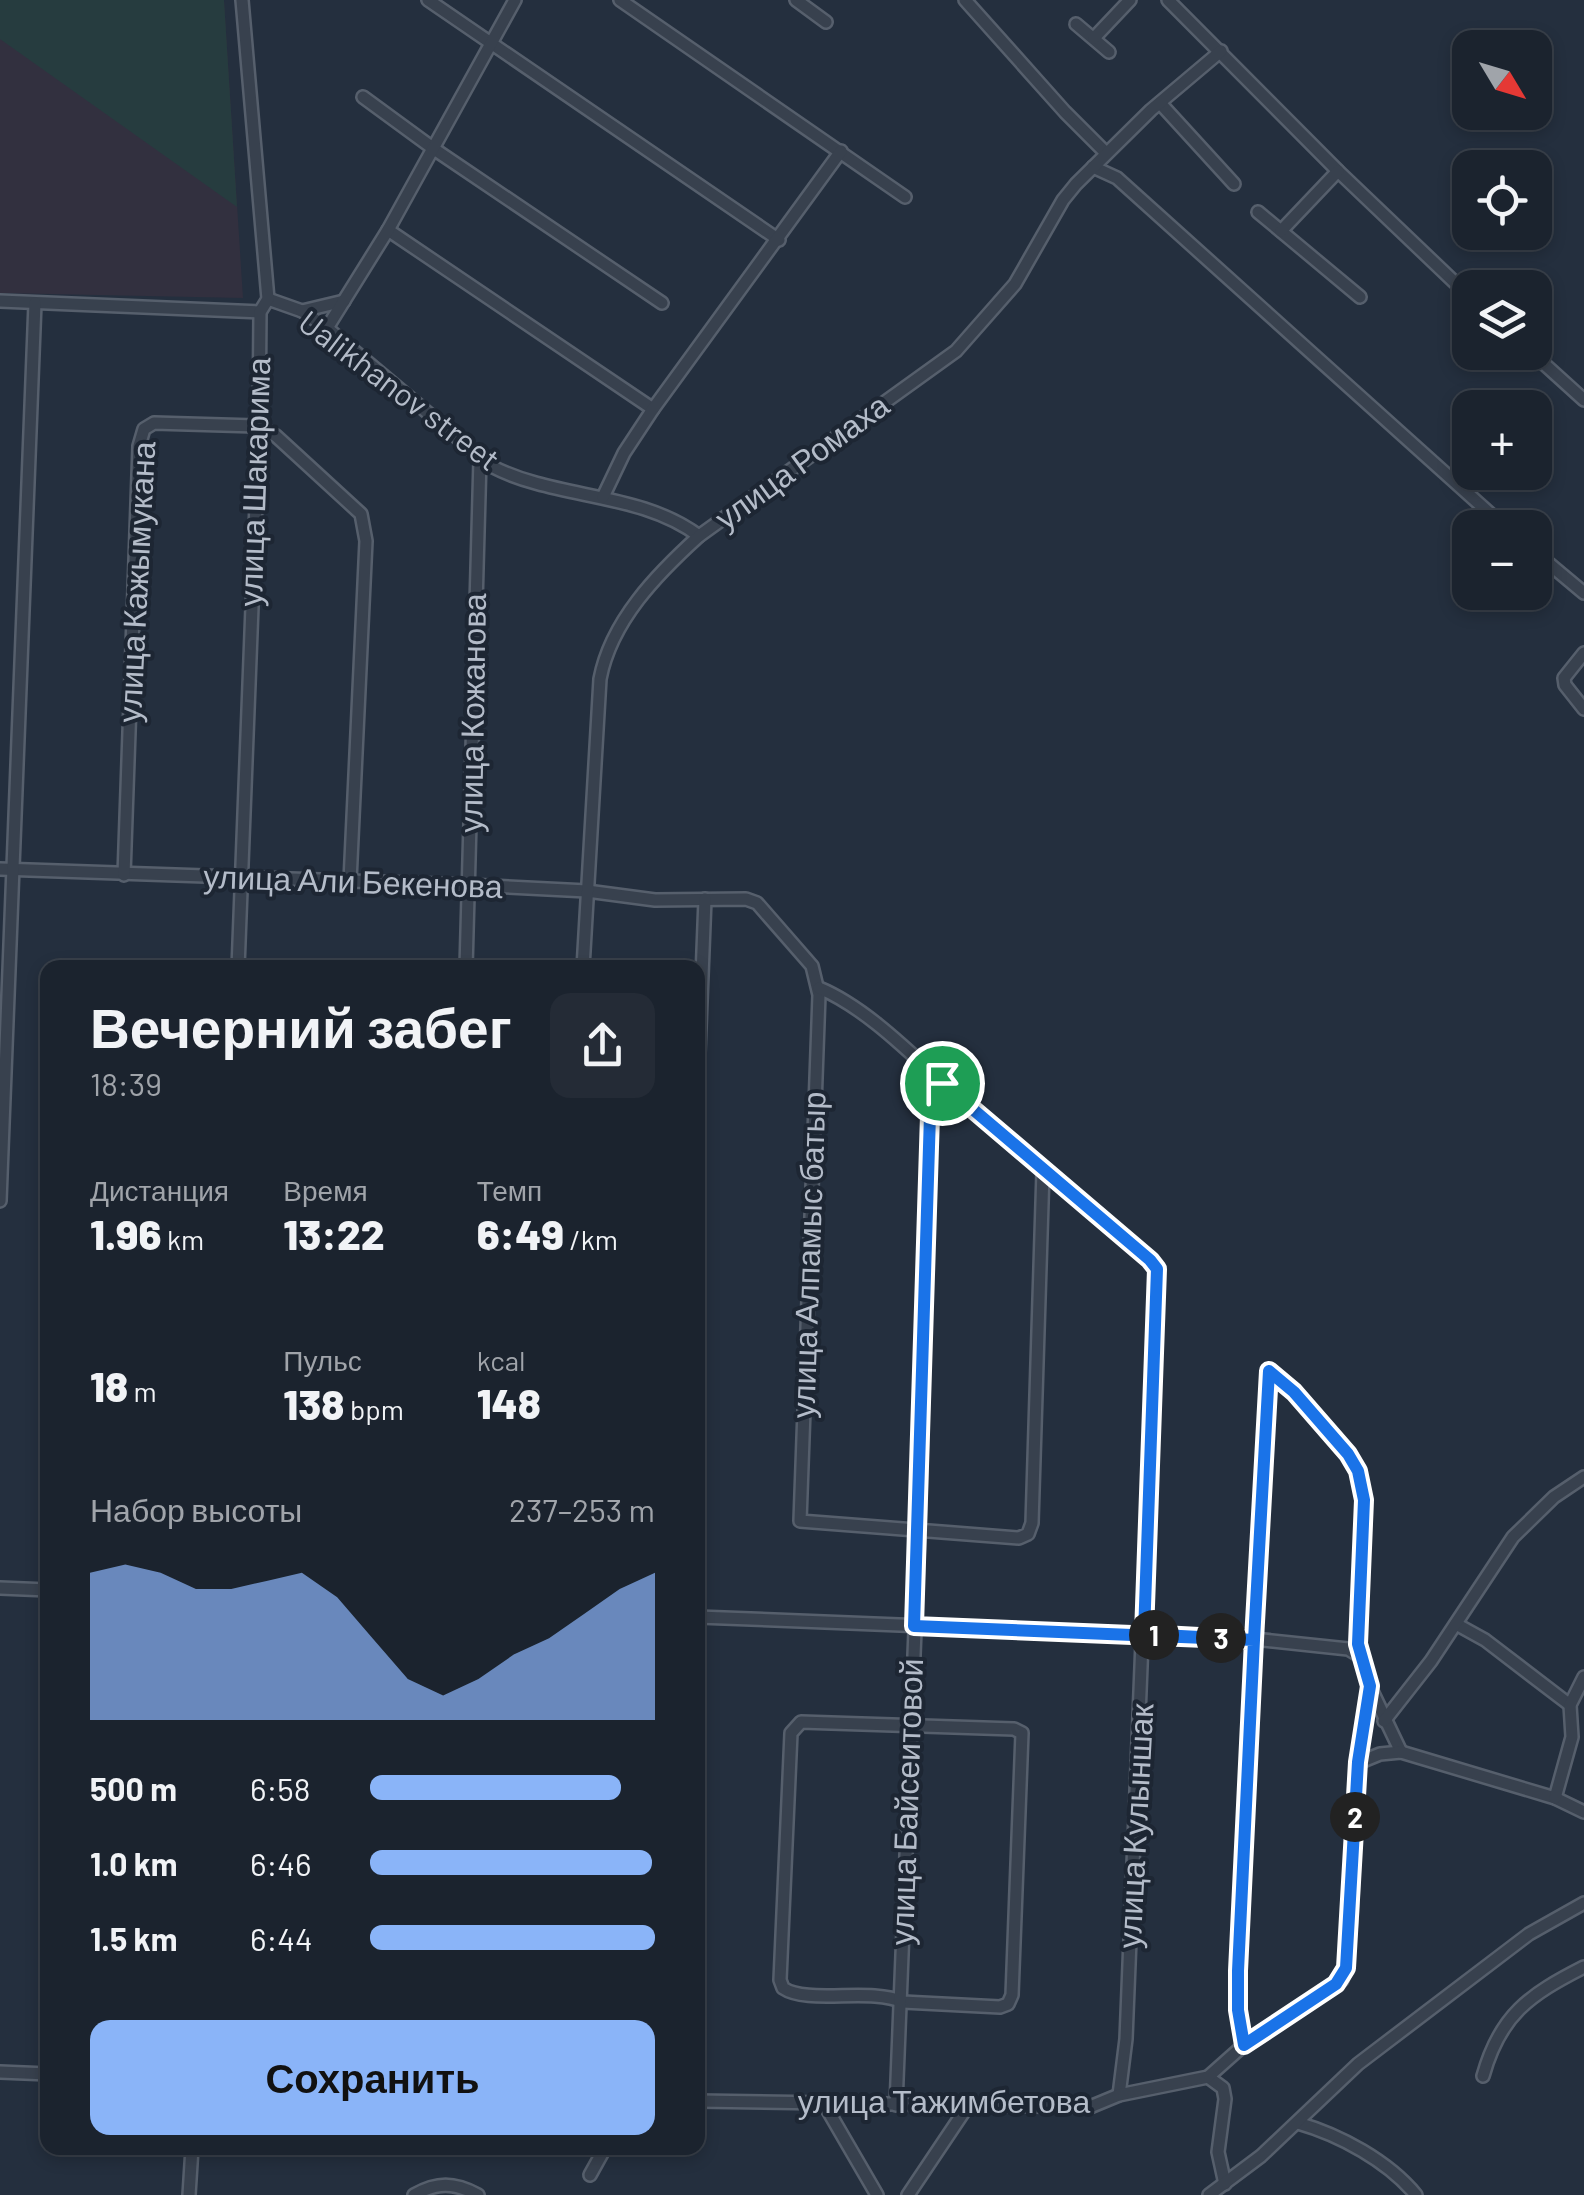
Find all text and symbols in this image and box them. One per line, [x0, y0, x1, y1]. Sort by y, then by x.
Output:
north arrow [1452, 30, 1552, 130]
map controls [1452, 30, 1552, 610]
button: locate [1452, 150, 1552, 250]
button: layers [1452, 270, 1552, 370]
street label: Ualikhanov street [292, 301, 508, 477]
street label: улица Шакарима [230, 356, 277, 607]
street label: улица Ромаха [707, 385, 896, 537]
button: + [1452, 390, 1552, 490]
street label: улица Кажымукана [109, 440, 162, 724]
button: − [1452, 510, 1552, 610]
street label: улица Кожанова [450, 593, 493, 833]
street label: улица Али Бекенова [203, 856, 504, 905]
text: Вечерний забег [90, 993, 512, 1059]
button: share [550, 993, 655, 1098]
pin [900, 1041, 985, 1126]
icon: arrive [915, 1056, 970, 1111]
text: 18:39 [90, 1064, 162, 1102]
street label: улица Алпамыс батыр [782, 1091, 833, 1419]
text: Дистанция [90, 1173, 229, 1207]
text: Время [283, 1173, 368, 1207]
text: Темп [477, 1173, 542, 1207]
text: 1.96 [90, 1208, 161, 1258]
text: 13:22 [283, 1208, 385, 1258]
text: 6:49 [477, 1208, 564, 1258]
text: km [161, 1222, 204, 1256]
text: /km [564, 1222, 618, 1256]
text: Пульс [283, 1343, 362, 1377]
text: kcal [477, 1343, 525, 1377]
text: 18 [90, 1360, 128, 1410]
text: m [128, 1374, 157, 1408]
text: 148 [477, 1377, 541, 1427]
text: 138 [283, 1378, 344, 1428]
text: bpm [344, 1392, 404, 1426]
text: Набор высоты [90, 1490, 302, 1528]
text: 237–253 m [509, 1490, 655, 1528]
pin: 1 [1129, 1610, 1179, 1660]
pin: 3 [1196, 1613, 1246, 1663]
text: 1 [1149, 1618, 1159, 1652]
text: 3 [1213, 1621, 1229, 1655]
street label: улица Байсеитовой [881, 1658, 930, 1946]
street label: улица Кулыншак [1109, 1702, 1160, 1949]
text: 500 m [90, 1769, 177, 1807]
text: 6:58 [250, 1769, 310, 1807]
pin: 2 [1330, 1792, 1380, 1842]
text: 2 [1347, 1800, 1363, 1834]
text: 1.0 km [90, 1844, 178, 1882]
text: 6:46 [250, 1844, 311, 1882]
text: 1.5 km [90, 1919, 177, 1957]
text: 6:44 [250, 1919, 313, 1957]
button: Сохранить [90, 2020, 655, 2135]
street label: улица Тажимбетова [798, 2081, 1090, 2120]

